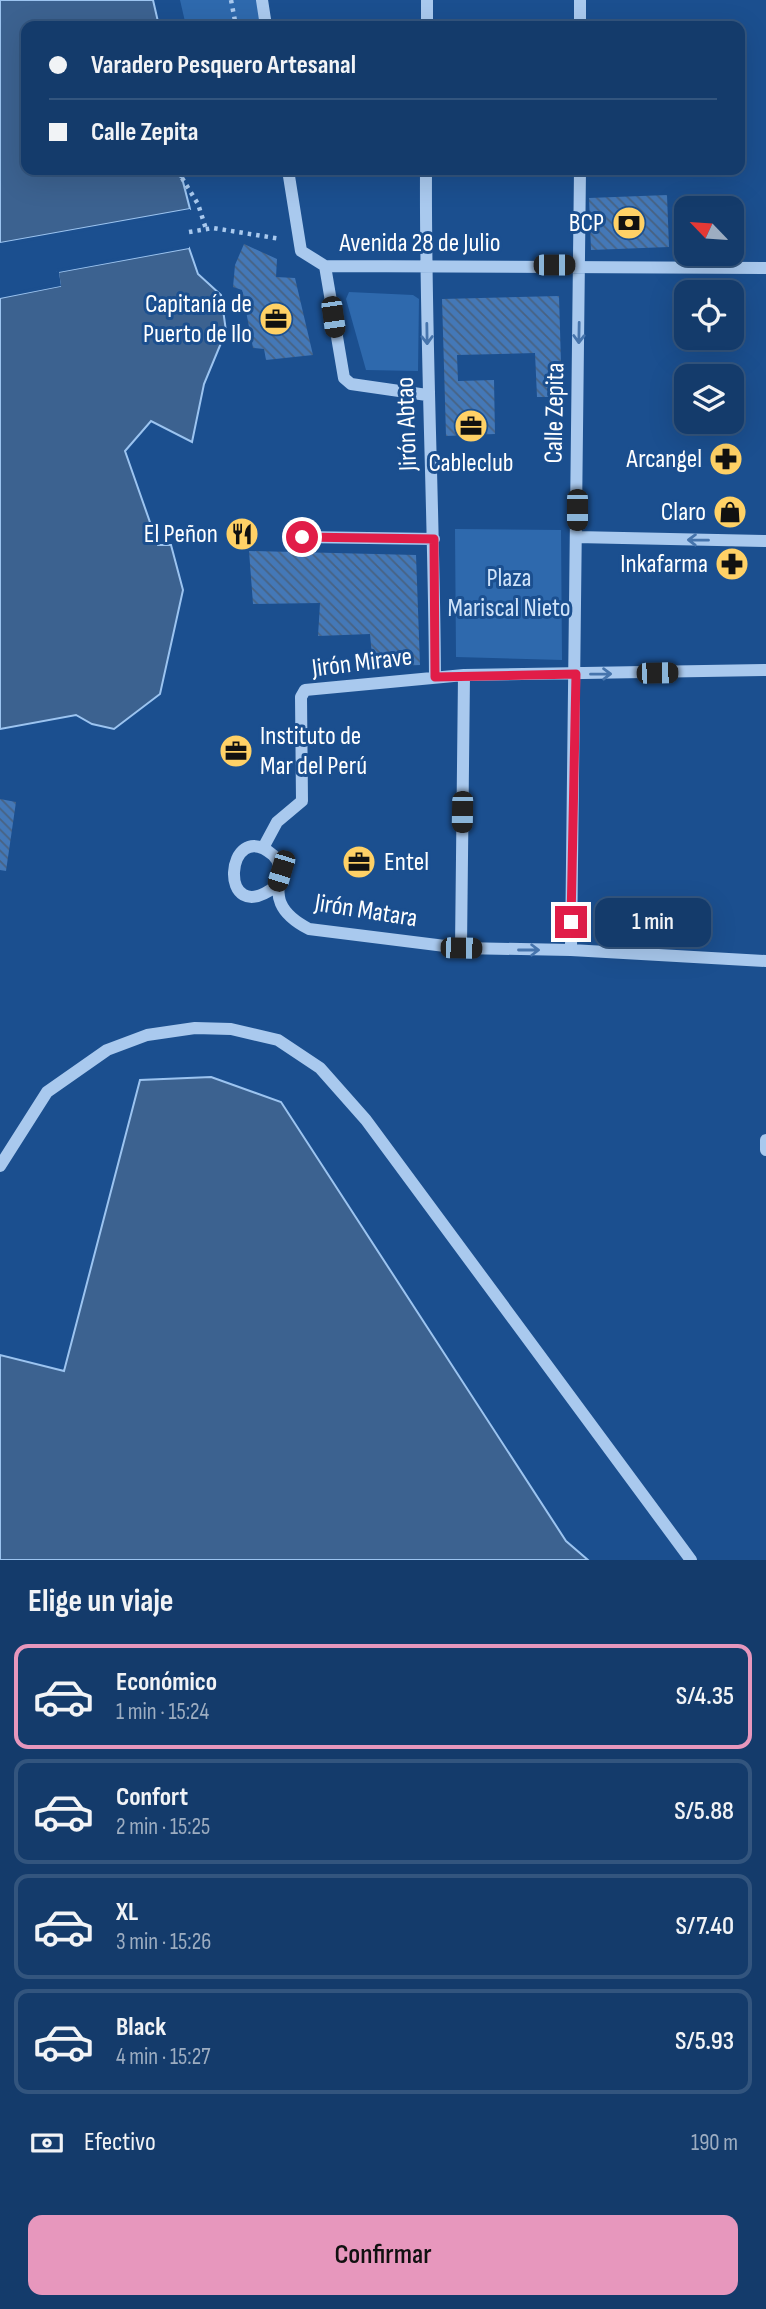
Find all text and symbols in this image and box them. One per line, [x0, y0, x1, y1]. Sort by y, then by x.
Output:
text: Varadero Pesquero Artesanal [91, 50, 356, 81]
text: Calle Zepita [91, 117, 198, 148]
north arrow [674, 196, 744, 266]
map controls [674, 196, 744, 434]
bank icon: BCP [610, 204, 648, 242]
place label: BCP [569, 208, 604, 239]
street label: Avenida 28 de Julio [339, 228, 500, 259]
car [534, 255, 576, 276]
button: locate [674, 280, 744, 350]
place label: Capitanía de Puerto de Ilo [143, 289, 252, 350]
car [320, 295, 347, 339]
office icon: Capitanía de Puerto de Ilo [257, 300, 295, 338]
one-way arrow [572, 322, 586, 345]
one-way arrow [420, 323, 434, 346]
street label: Calle Zepita [539, 362, 571, 464]
button: layers [674, 364, 744, 434]
street label: Jirón Abtao [390, 376, 424, 473]
office icon: Cableclub [452, 407, 490, 445]
pharmacy icon: Arcangel [707, 440, 745, 478]
place label: Arcangel [626, 444, 702, 475]
place label: Cableclub [428, 448, 514, 479]
car [567, 489, 588, 531]
shop icon: Claro [711, 493, 749, 531]
place label: Claro [661, 497, 706, 528]
restaurant icon: El Peñon [223, 515, 261, 553]
place label: El Peñon [144, 519, 218, 550]
route start [286, 521, 318, 553]
one-way arrow [687, 533, 710, 546]
pharmacy icon: Inkafarma [713, 545, 751, 583]
place label: Inkafarma [620, 549, 708, 580]
park label: Plaza Mariscal Nieto [447, 563, 571, 624]
street label: Jirón Mirave [309, 641, 414, 685]
car [636, 662, 679, 684]
one-way arrow [589, 667, 612, 680]
place label: Instituto de Mar del Perú [260, 721, 367, 782]
office icon: Instituto de Mar del Perú [217, 732, 255, 770]
car [452, 791, 473, 833]
office icon: Entel [340, 843, 378, 881]
place label: Entel [384, 847, 429, 878]
car [265, 848, 298, 894]
street label: Jirón Matara [311, 887, 420, 934]
callout: 1 min [596, 898, 711, 946]
route end [555, 906, 587, 938]
text: 1 min [632, 908, 674, 936]
car [440, 937, 483, 959]
one-way arrow [517, 943, 540, 956]
text: Elige un viaje [28, 1582, 173, 1621]
icon: car [32, 1665, 95, 1728]
text: Económico [116, 1667, 217, 1698]
text: S/4.35 [676, 1681, 734, 1712]
text: 1 min · 15:24 [116, 1698, 209, 1726]
icon: car [32, 1780, 95, 1843]
text: Confort [116, 1782, 188, 1813]
text: S/5.88 [674, 1796, 734, 1827]
text: 2 min · 15:25 [116, 1813, 210, 1841]
icon: car [32, 1895, 95, 1958]
text: XL [116, 1897, 138, 1928]
text: S/7.40 [676, 1911, 734, 1942]
text: 3 min · 15:26 [116, 1928, 211, 1956]
icon: car [32, 2010, 95, 2073]
text: Black [116, 2012, 166, 2043]
text: S/5.93 [675, 2026, 734, 2057]
text: 4 min · 15:27 [116, 2043, 210, 2071]
icon: cash [28, 2124, 66, 2162]
text: Efectivo [84, 2127, 156, 2158]
text: 190 m [691, 2129, 738, 2157]
button: Confirmar [28, 2215, 738, 2295]

